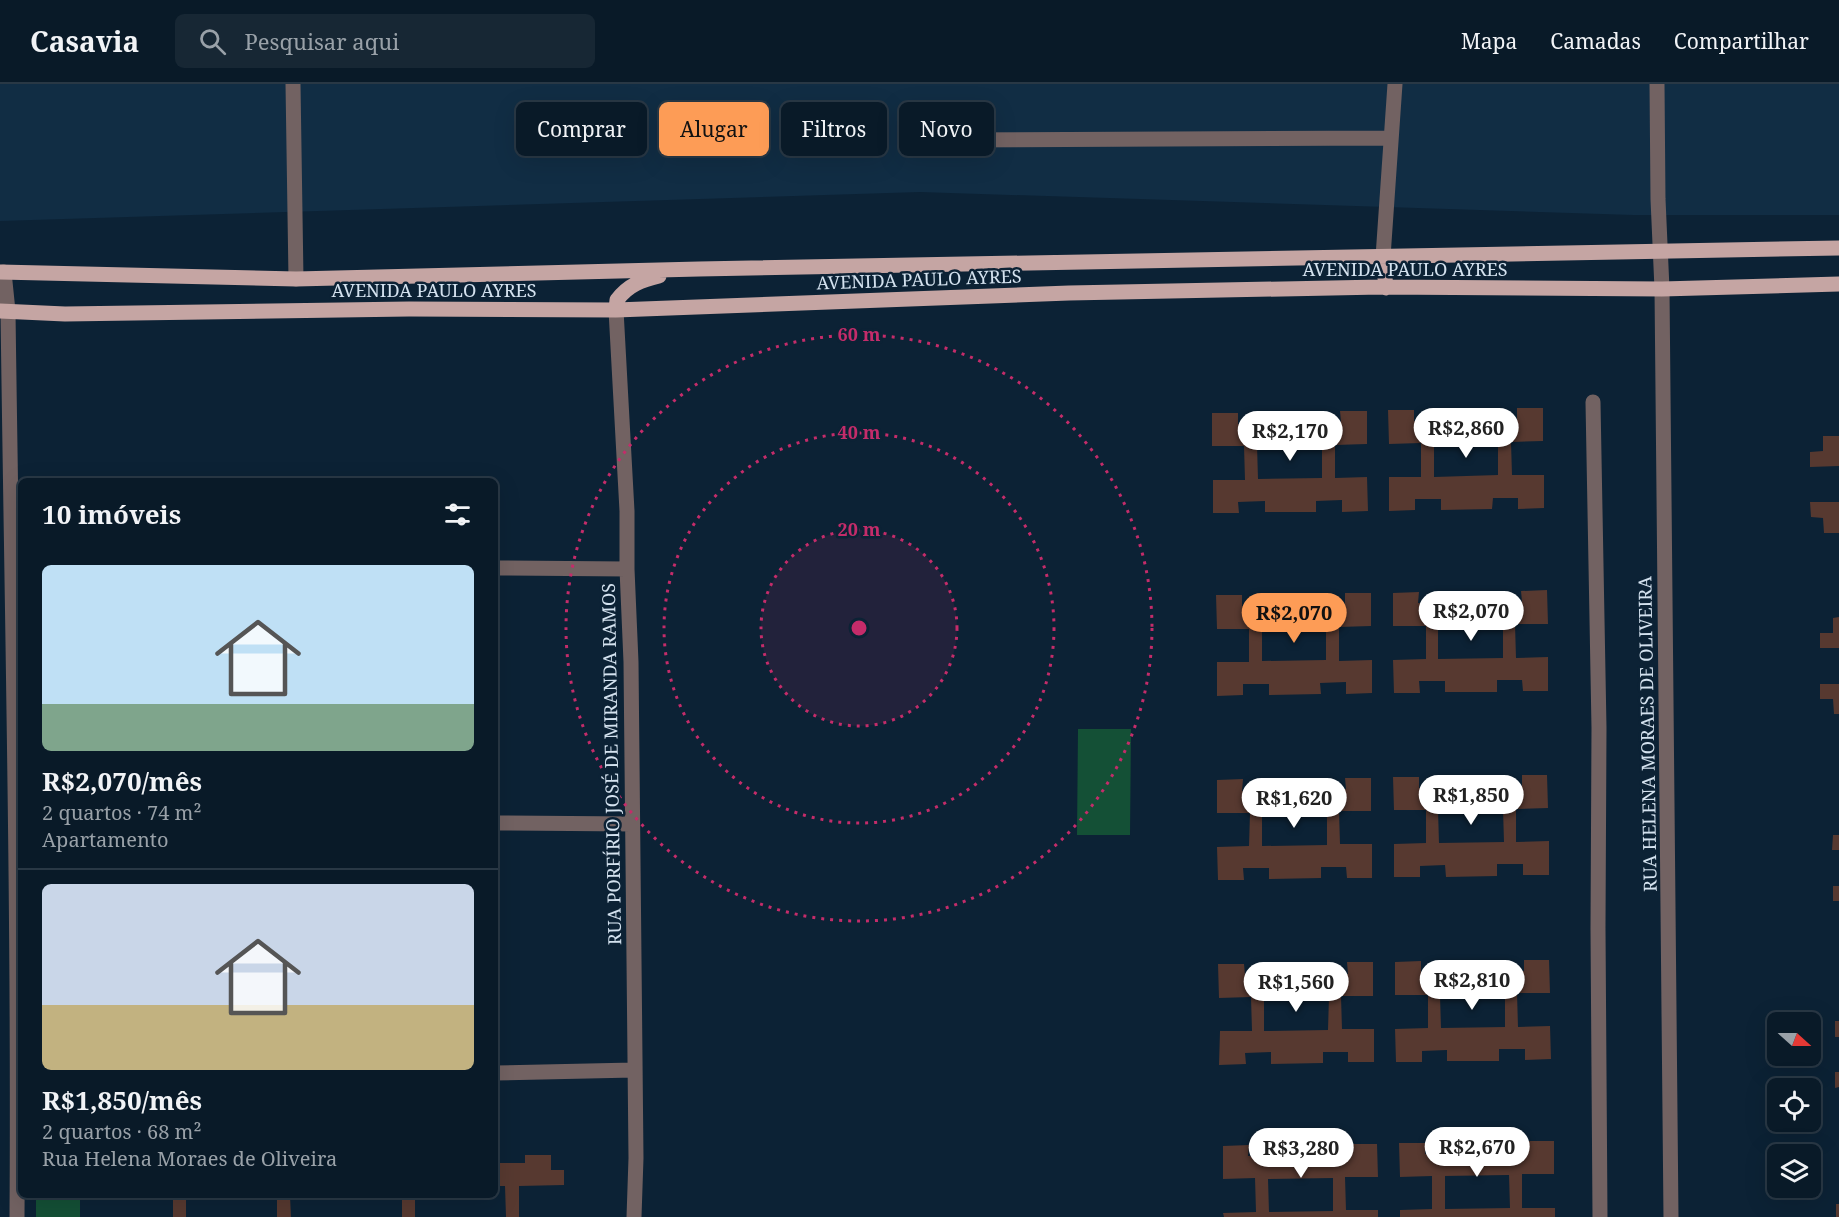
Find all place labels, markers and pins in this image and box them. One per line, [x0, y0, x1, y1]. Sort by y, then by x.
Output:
pin: R$2,860 [1411, 408, 1521, 459]
pin: R$2,170 [1235, 411, 1345, 462]
pin: R$2,070 [1416, 591, 1526, 642]
pin: R$2,070 [1239, 593, 1349, 644]
centre of rings [849, 618, 869, 638]
pin: R$1,850 [1416, 775, 1526, 826]
pin: R$1,620 [1239, 778, 1349, 829]
pin: R$2,810 [1417, 960, 1527, 1011]
pin: R$1,560 [1241, 962, 1351, 1013]
pin: R$2,670 [1422, 1127, 1532, 1178]
pin: R$3,280 [1246, 1128, 1356, 1179]

